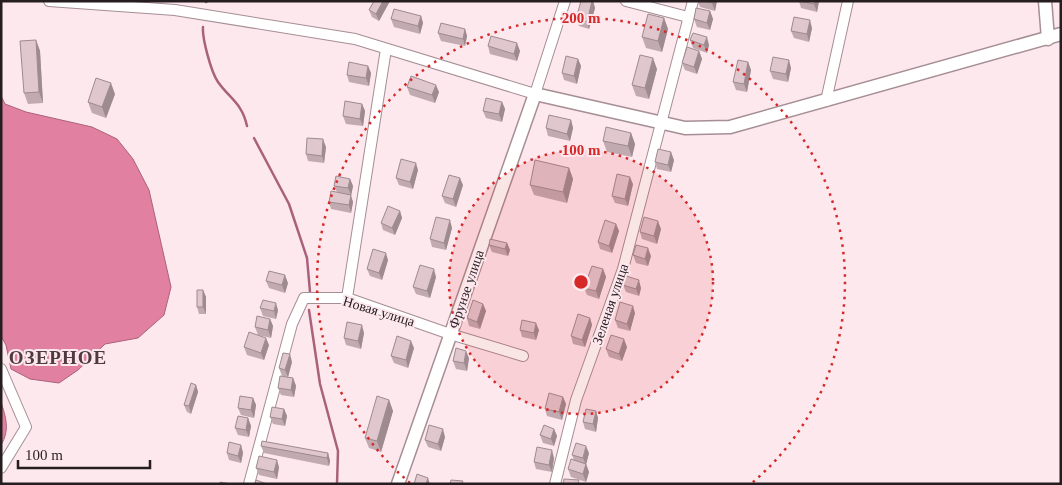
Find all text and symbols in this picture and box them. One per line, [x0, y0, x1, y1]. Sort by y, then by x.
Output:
text: 200 m [562, 10, 601, 26]
text: 100 m [562, 142, 601, 158]
street label: Фрунзе улица [446, 247, 487, 330]
street label: Зеленая улица [590, 261, 632, 347]
centre of rings [572, 273, 590, 291]
street label: Новая улица [341, 293, 417, 330]
district label: ОЗЕРНОЕ [9, 347, 107, 368]
scale bar [18, 438, 150, 470]
text: 100 m [25, 447, 63, 463]

